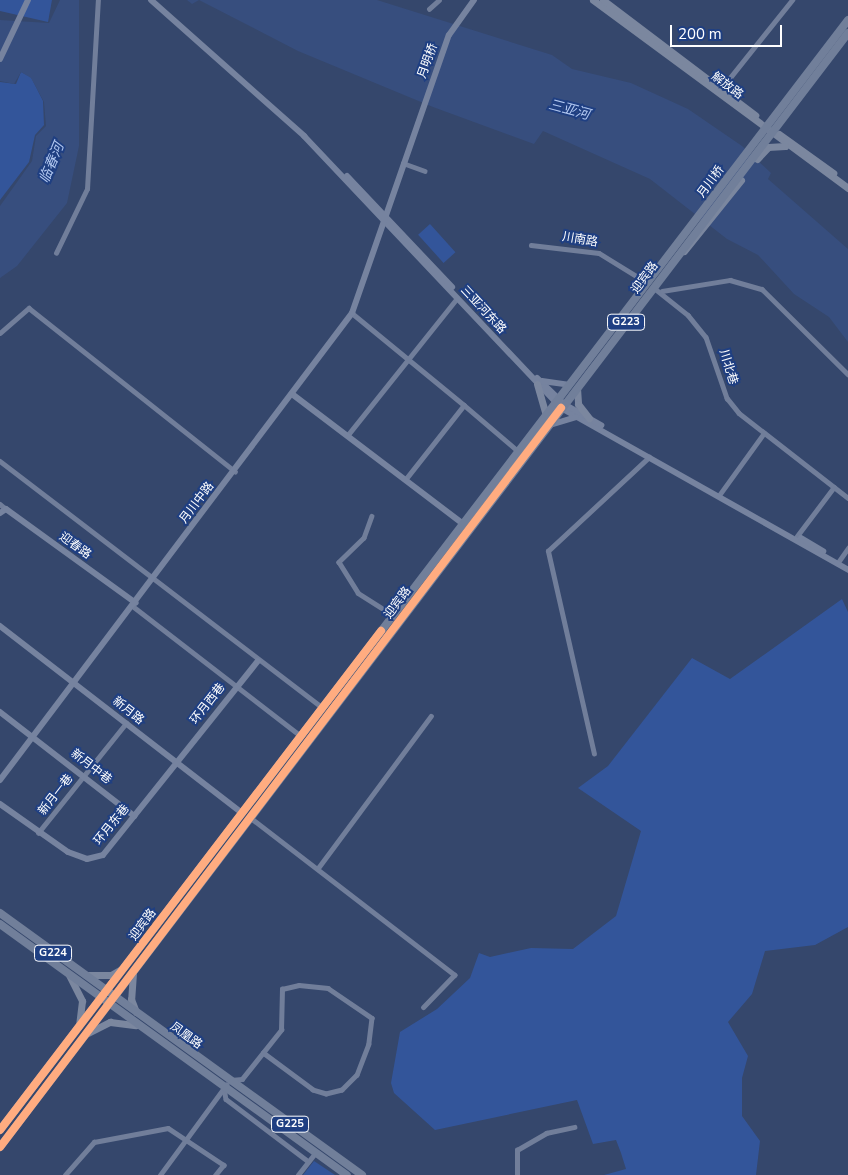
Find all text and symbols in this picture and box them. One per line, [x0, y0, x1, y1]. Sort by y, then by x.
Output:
scale bar [673, 15, 786, 47]
text: 200 m [678, 24, 722, 44]
street label: 月明桥 [415, 42, 441, 80]
street label: 解放路 [708, 69, 746, 103]
water label: 三亚河 [547, 96, 591, 124]
water label: 临春河 [36, 140, 68, 186]
street label: 月川桥 [694, 163, 728, 201]
street label: 川南路 [561, 230, 599, 250]
street label: 迎宾路 [628, 259, 662, 297]
street label: 三亚河东路 [457, 283, 509, 337]
road number: G223 [606, 314, 646, 331]
street label: 川北巷 [716, 348, 740, 386]
street label: 月川中路 [177, 479, 217, 527]
street label: 迎春路 [56, 530, 94, 562]
street label: 迎宾路 [381, 584, 415, 622]
street label: 环月西巷 [188, 681, 228, 727]
street label: 新月路 [109, 694, 147, 728]
street label: 新月中巷 [68, 747, 114, 787]
street label: 新月一巷 [36, 772, 76, 818]
street label: 环月东巷 [91, 802, 133, 848]
street label: 迎宾路 [126, 906, 160, 944]
road number: G224 [33, 944, 73, 961]
street label: 凤凰路 [167, 1020, 205, 1052]
road number: G225 [270, 1116, 310, 1132]

